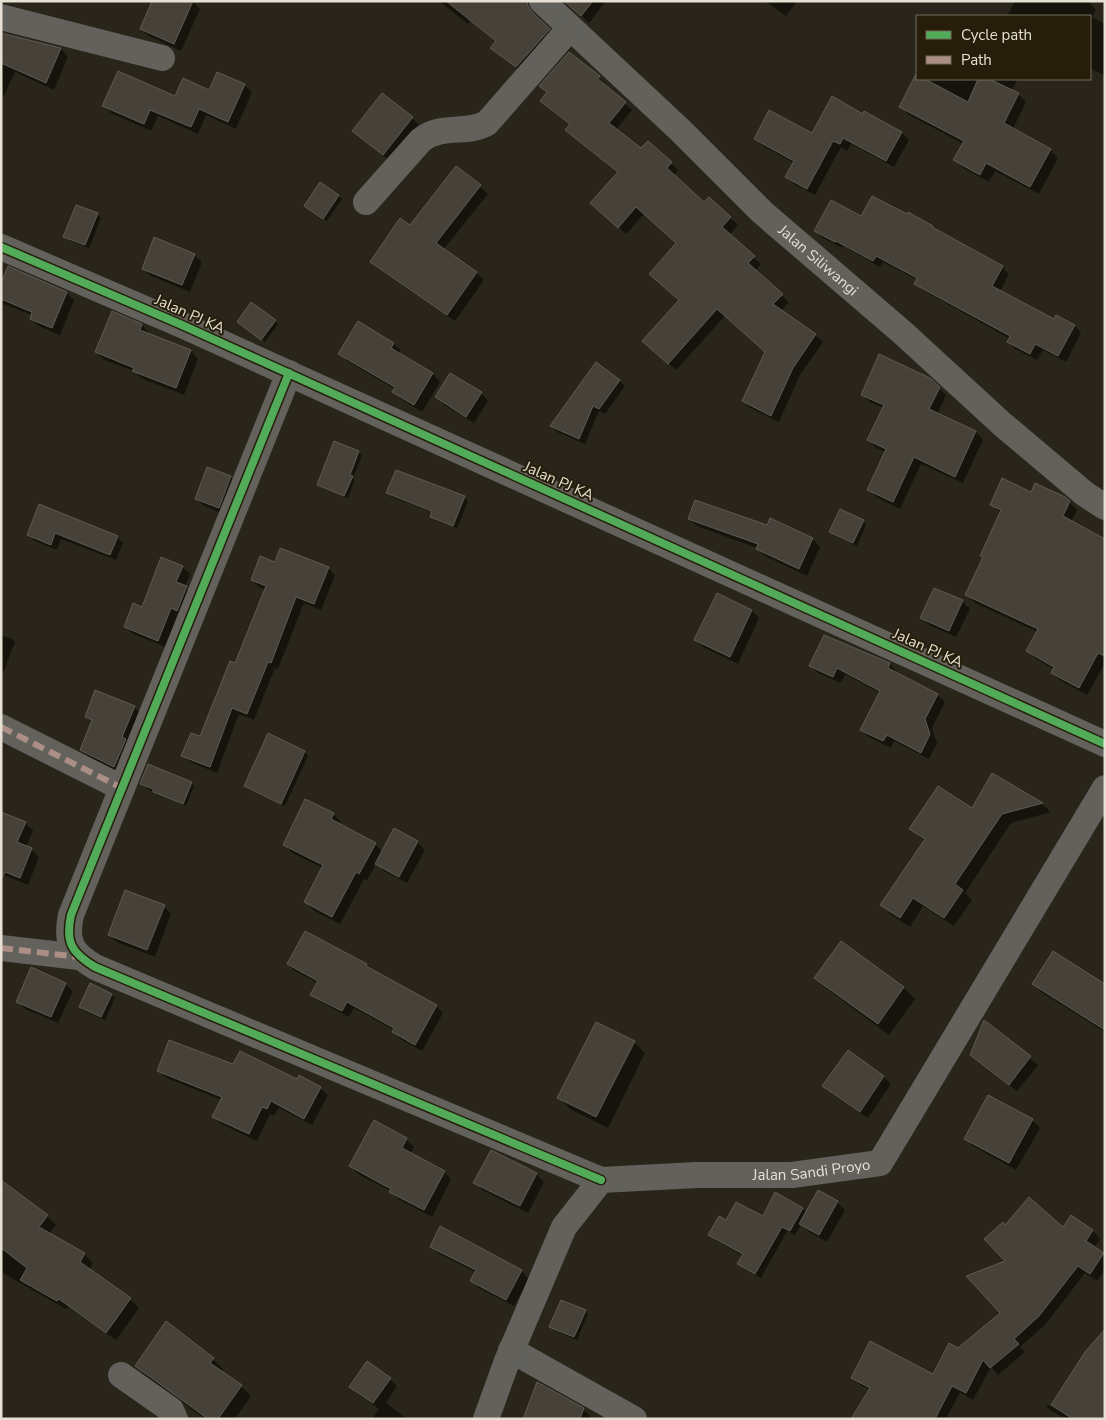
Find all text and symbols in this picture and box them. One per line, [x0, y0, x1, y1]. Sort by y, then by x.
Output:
legend [916, 15, 1091, 80]
text: Cycle path [961, 25, 1032, 45]
text: Path [961, 50, 992, 70]
street label: Jalan Siliwangi [773, 220, 863, 300]
street label: Jalan PJ KA [151, 289, 228, 338]
street label: Jalan PJ KA [520, 456, 597, 505]
street label: Jalan PJ KA [889, 623, 966, 672]
street label: Jalan Sandi Proyo [752, 1154, 872, 1185]

